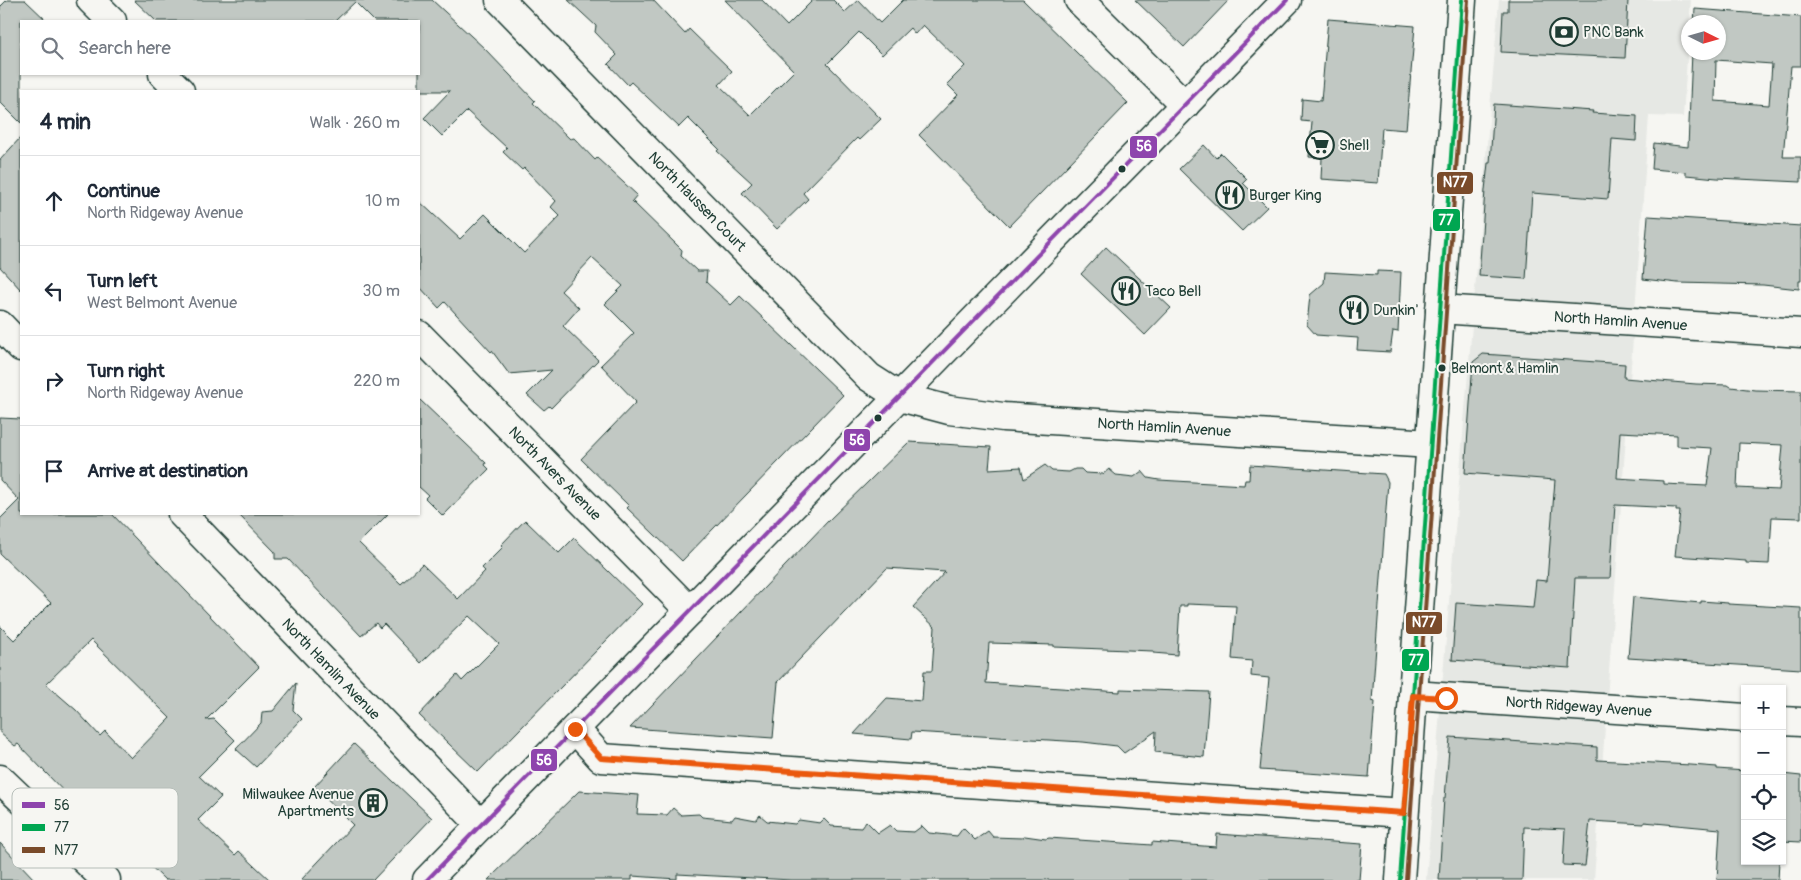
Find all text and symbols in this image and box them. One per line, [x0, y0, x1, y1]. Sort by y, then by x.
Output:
north arrow [1681, 15, 1726, 60]
bank icon: PNC Bank [1549, 17, 1579, 47]
search box [20, 20, 420, 75]
place label: PNC Bank [1583, 23, 1644, 42]
icon: search [38, 34, 66, 62]
text: Search here [78, 36, 171, 60]
text: 4 min [40, 109, 91, 136]
text: Walk · 260 m [309, 113, 400, 133]
supermarket icon: Shell [1305, 130, 1335, 160]
line badge: 56 [1129, 135, 1158, 159]
place label: Shell [1339, 136, 1369, 155]
text: 56 [1136, 138, 1152, 155]
street label: North Haussen Court [644, 148, 751, 256]
unlabelled marker [1117, 164, 1127, 174]
line badge: N77 [1436, 171, 1474, 195]
text: N77 [1443, 174, 1468, 191]
text: Continue [87, 179, 160, 203]
restaurant icon: Burger King [1215, 180, 1245, 210]
place label: Burger King [1249, 186, 1322, 205]
icon: ahead [40, 187, 68, 215]
text: 10 m [365, 191, 400, 211]
text: North Ridgeway Avenue [87, 203, 243, 223]
line badge: 77 [1432, 208, 1461, 232]
text: 77 [1439, 212, 1454, 229]
text: Turn left [87, 269, 157, 293]
restaurant icon: Taco Bell [1111, 276, 1141, 306]
icon: left [40, 277, 68, 305]
text: 30 m [362, 281, 400, 301]
place label: Taco Bell [1145, 282, 1201, 301]
text: West Belmont Avenue [87, 293, 237, 313]
restaurant icon: Dunkin' [1339, 295, 1369, 325]
place label: Dunkin' [1373, 301, 1418, 320]
street label: North Hamlin Avenue [1553, 307, 1689, 335]
text: Turn right [87, 359, 165, 383]
place label: Belmont & Hamlin [1451, 360, 1559, 377]
marker: Belmont & Hamlin [1437, 363, 1447, 373]
icon: right [40, 367, 68, 395]
text: 220 m [354, 371, 400, 391]
text: North Ridgeway Avenue [87, 383, 243, 403]
unlabelled marker [873, 413, 883, 423]
street label: North Hamlin Avenue [1097, 413, 1232, 441]
street label: North Avers Avenue [505, 422, 606, 525]
line badge: 56 [843, 428, 871, 452]
text: 56 [849, 432, 865, 449]
icon: arrive [40, 457, 68, 485]
text: Arrive at destination [87, 459, 248, 483]
line badge: N77 [1405, 611, 1443, 635]
street label: North Hamlin Avenue [278, 614, 385, 724]
text: N77 [1412, 614, 1437, 631]
line badge: 77 [1401, 648, 1430, 672]
text: 77 [1409, 652, 1424, 669]
map controls [1741, 685, 1786, 865]
button: + [1741, 685, 1786, 730]
route start [1435, 687, 1458, 710]
street label: North Ridgeway Avenue [1505, 692, 1653, 721]
route end [564, 718, 587, 741]
button: − [1741, 730, 1786, 775]
line badge: 56 [530, 748, 558, 772]
text: 56 [536, 752, 552, 769]
button: locate [1741, 775, 1786, 820]
place label: Milwaukee Avenue Apartments [242, 785, 355, 821]
legend [12, 788, 178, 868]
building icon: Milwaukee Avenue Apartments [358, 788, 388, 818]
text: 56 [54, 797, 70, 814]
text: 77 [54, 819, 69, 836]
button: layers [1741, 820, 1786, 865]
text: N77 [54, 842, 79, 859]

